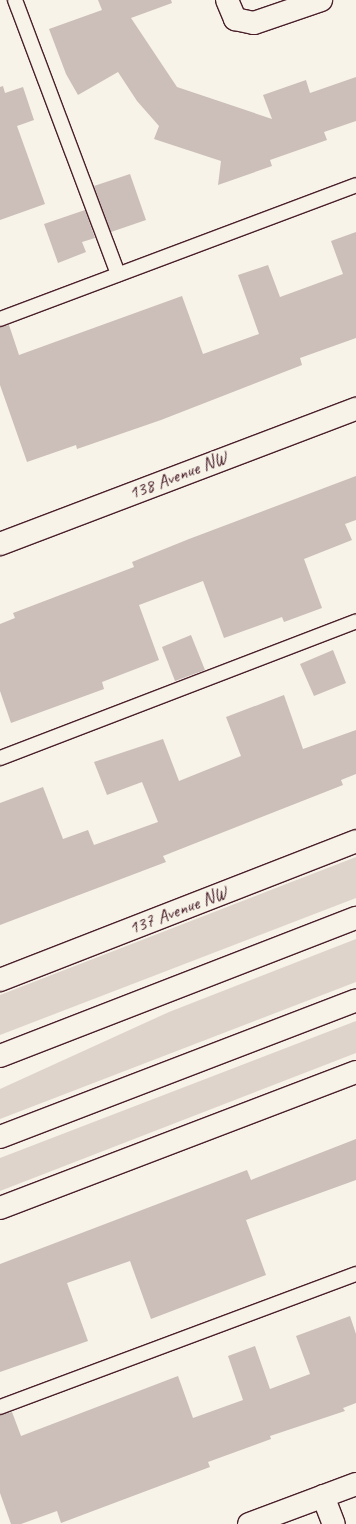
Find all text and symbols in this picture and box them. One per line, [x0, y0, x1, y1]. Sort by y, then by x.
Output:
street label: 138 Avenue NW [126, 447, 230, 505]
street label: 137 Avenue NW [126, 882, 230, 940]

